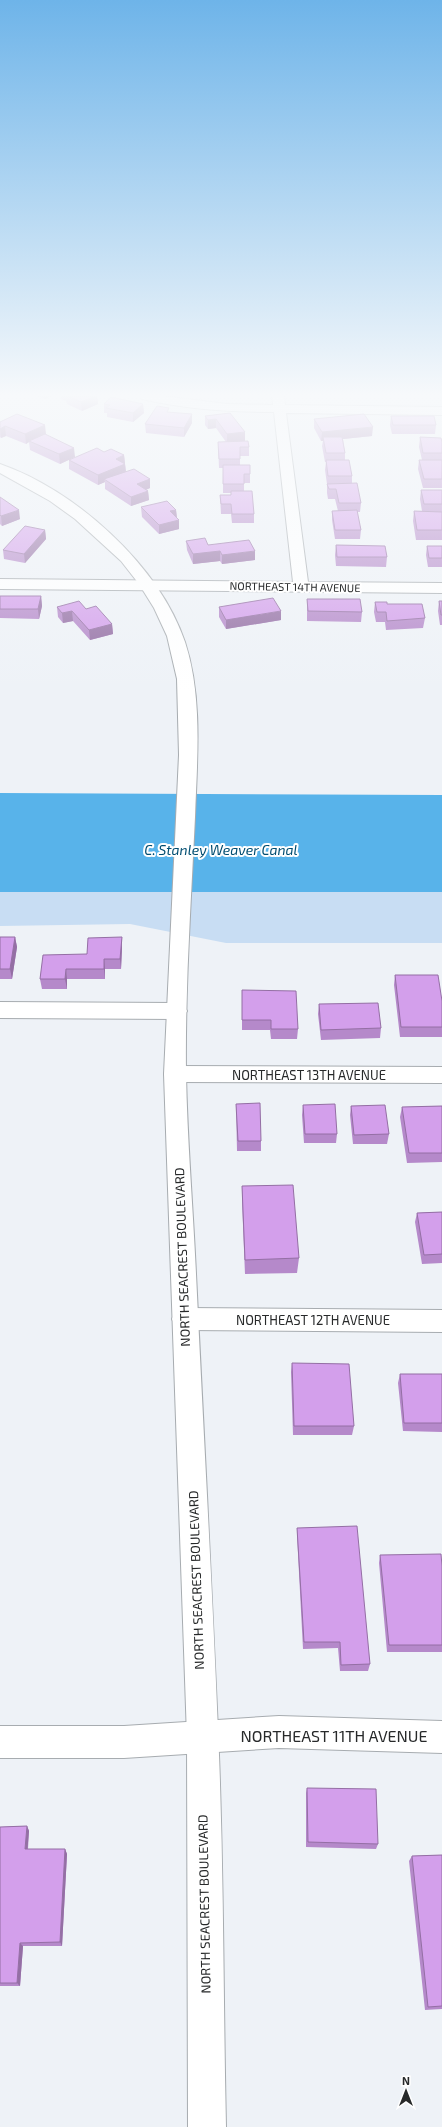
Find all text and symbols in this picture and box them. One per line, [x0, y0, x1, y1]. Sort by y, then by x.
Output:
street label: NORTHEAST 14TH AVENUE [229, 579, 361, 594]
water label: C. Stanley Weaver Canal [144, 841, 298, 858]
street label: NORTHEAST 13TH AVENUE [232, 1067, 386, 1083]
street label: NORTH SEACREST BOULEVARD [171, 1167, 193, 1347]
street label: NORTHEAST 12TH AVENUE [236, 1312, 390, 1328]
street label: NORTH SEACREST BOULEVARD [185, 1490, 207, 1670]
street label: NORTHEAST 11TH AVENUE [241, 1726, 428, 1745]
street label: NORTH SEACREST BOULEVARD [194, 1814, 214, 1994]
north arrow [386, 2071, 426, 2111]
text: N [402, 2074, 410, 2087]

